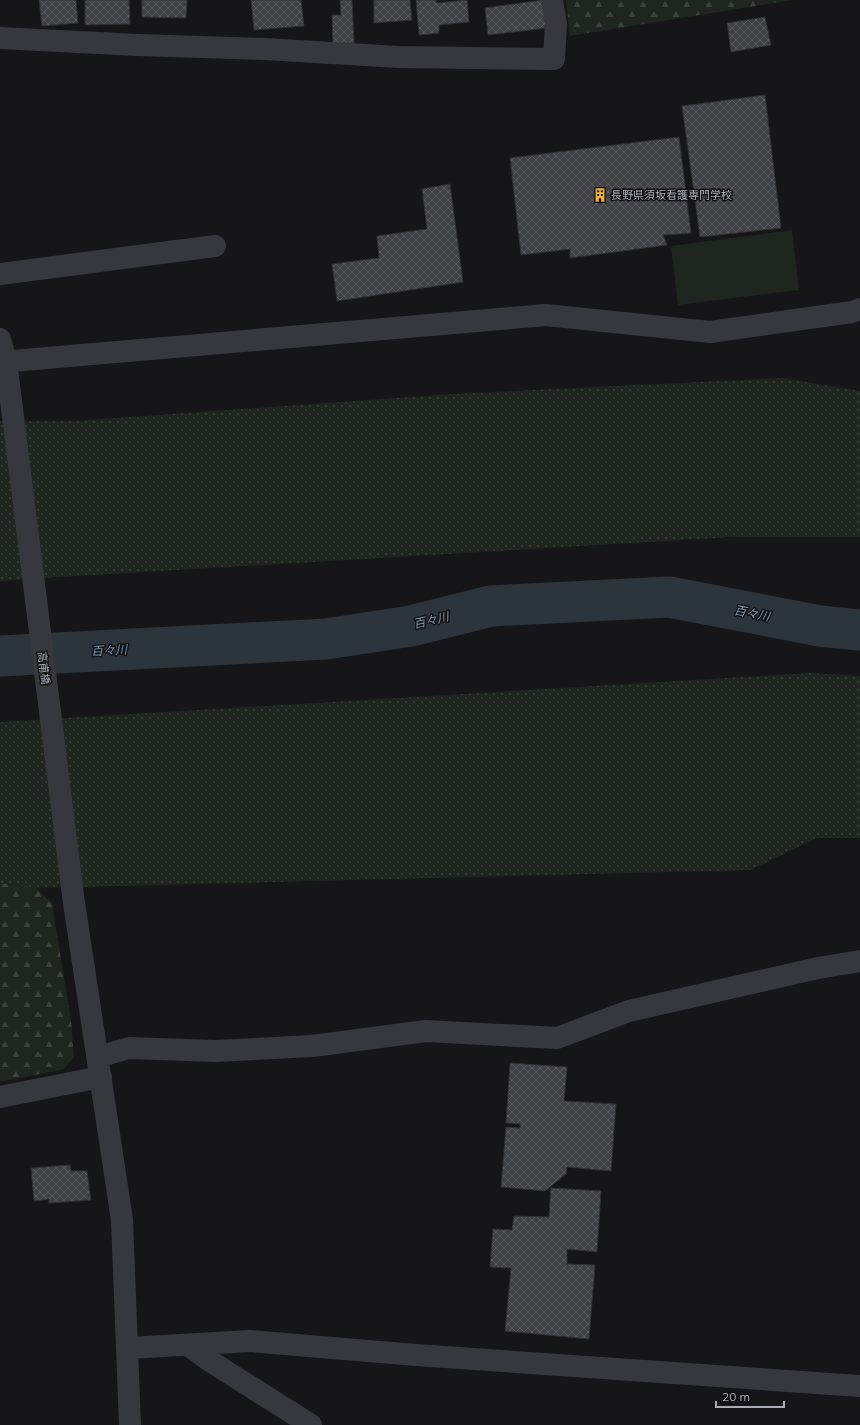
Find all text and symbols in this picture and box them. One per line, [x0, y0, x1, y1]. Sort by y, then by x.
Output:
building icon: 長野県須坂看護専門学校 [592, 187, 608, 203]
place label: 長野県須坂看護専門学校 [611, 188, 732, 202]
water label: 百々川 [733, 602, 773, 624]
water label: 百々川 [412, 608, 452, 631]
water label: 百々川 [91, 641, 129, 658]
street label: 高甫橋 [35, 651, 53, 685]
scale bar [716, 1383, 784, 1409]
text: 20 m [722, 1389, 750, 1404]

